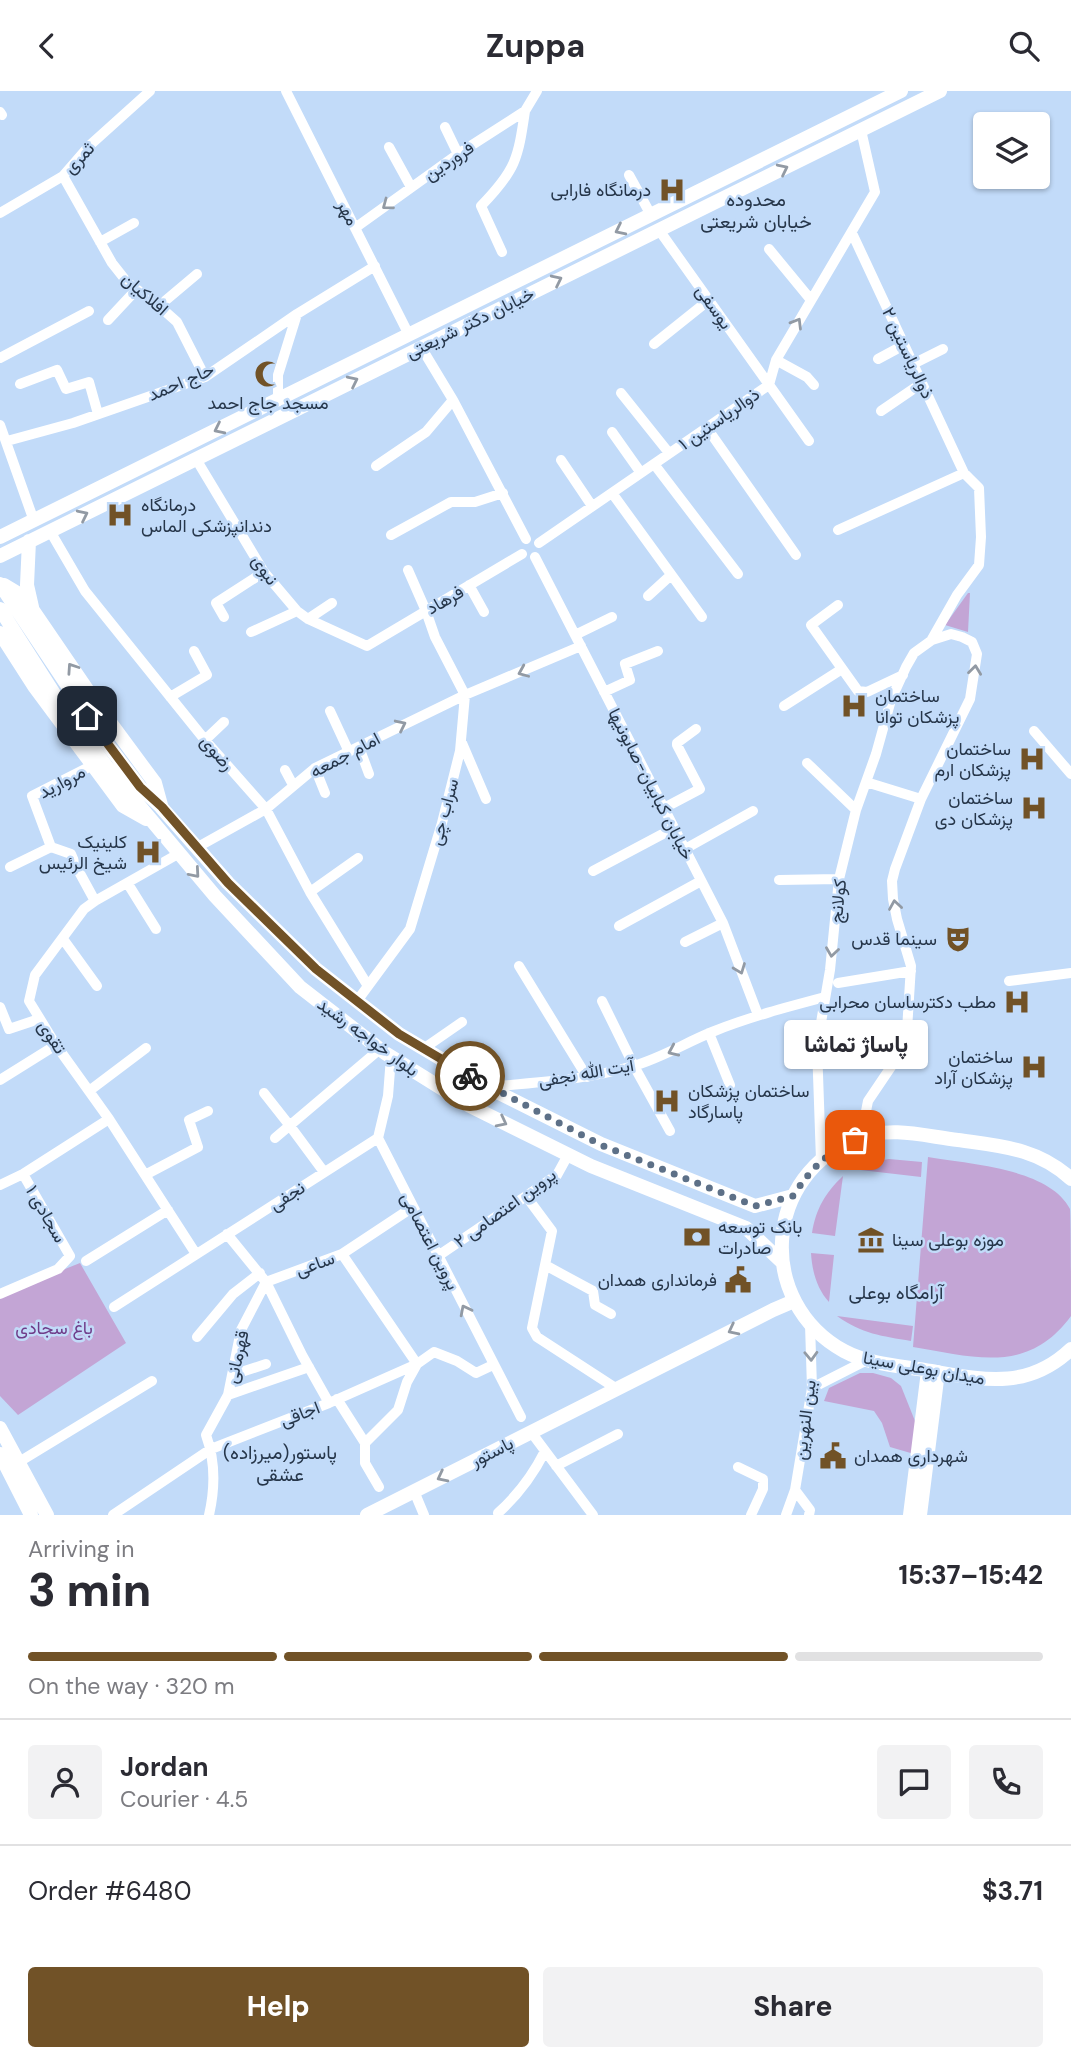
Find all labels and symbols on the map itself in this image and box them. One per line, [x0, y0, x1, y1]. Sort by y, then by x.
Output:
street label: فروردین [419, 136, 479, 186]
street label: ثمری [58, 137, 100, 179]
one-way arrow [776, 163, 788, 177]
hospital icon: درمانگاه فارابی [657, 175, 687, 205]
place label: درمانگاه فارابی [550, 178, 651, 202]
district label: محدوده خیابان شریعتی [700, 187, 812, 234]
street label: مهر [331, 195, 364, 230]
one-way arrow [382, 197, 395, 209]
one-way arrow [615, 222, 627, 236]
street label: افلاکیان [116, 267, 174, 321]
one-way arrow [550, 275, 562, 289]
street label: یوسفی [690, 280, 738, 334]
street label: خیابان دکتر شریعتی [402, 282, 538, 364]
street label: ذوالریاستین ۲ [876, 303, 940, 403]
one-way arrow [789, 318, 802, 331]
street label: حاج احمد [144, 357, 218, 407]
mosque icon: مسجد جاج احمد [253, 359, 283, 389]
one-way arrow [346, 376, 358, 390]
street label: ذوالریاستین ۱ [674, 382, 764, 456]
place label: مسجد جاج احمد [207, 391, 329, 415]
one-way arrow [214, 421, 226, 435]
place label: درمانگاه دندانپزشکی الماس [141, 493, 272, 538]
hospital icon: درمانگاه دندانپزشکی الماس [105, 500, 135, 530]
one-way arrow [76, 509, 88, 523]
street label: نبوی [246, 550, 284, 590]
street label: فرهاد [422, 580, 468, 620]
one-way arrow [68, 663, 80, 676]
one-way arrow [518, 663, 530, 677]
one-way arrow [967, 664, 982, 676]
place label: ساختمان پزشکان توانا [875, 684, 959, 729]
pin [57, 686, 117, 746]
hospital icon: ساختمان پزشکان توانا [839, 691, 869, 721]
street label: خیابان کبابیان-صابونیها [602, 704, 700, 864]
one-way arrow [394, 720, 406, 734]
street label: امام جمعه [306, 727, 384, 783]
street label: رضوی [195, 730, 239, 776]
place label: ساختمان پزشکان ارم [935, 737, 1011, 782]
hospital icon: ساختمان پزشکان ارم [1017, 744, 1047, 774]
street label: مروارید [34, 760, 90, 804]
street label: سراب چی [424, 776, 464, 848]
place label: ساختمان پزشکان دی [935, 786, 1013, 831]
hospital icon: ساختمان پزشکان دی [1019, 793, 1049, 823]
place label: کلینیک شیخ الرئیس [39, 830, 127, 875]
hospital icon: کلینیک شیخ الرئیس [133, 837, 163, 867]
one-way arrow [187, 865, 199, 878]
street label: کولانج [824, 878, 852, 924]
one-way arrow [888, 900, 903, 911]
theatre icon: سینما قدس [943, 924, 973, 954]
place label: سینما قدس [851, 927, 937, 951]
one-way arrow [825, 947, 840, 958]
one-way arrow [732, 962, 746, 974]
hospital icon: مطب دکترساسان محرابی [1002, 987, 1032, 1017]
place label: مطب دکترساسان محرابی [819, 990, 996, 1014]
street label: بلوار خواجه رشید [313, 992, 423, 1082]
street label: تقوی [32, 1016, 72, 1059]
callout: پاساژ تماشا [783, 1021, 927, 1070]
courier [435, 1041, 505, 1111]
one-way arrow [667, 1043, 680, 1057]
place label: ساختمان پزشکان آراد [934, 1045, 1013, 1090]
street label: آیت الله نجفی [536, 1052, 638, 1093]
hospital icon: ساختمان پزشکان آراد [1019, 1052, 1049, 1082]
place label: ساختمان پزشکان پاسارگاد [688, 1079, 809, 1124]
hospital icon: ساختمان پزشکان پاسارگاد [652, 1086, 682, 1116]
pin [825, 1110, 885, 1170]
one-way arrow [495, 1114, 508, 1128]
street label: پروین اعتصامی ۲ [449, 1163, 561, 1253]
street label: نجفی [265, 1176, 309, 1216]
street label: سجادی ۱ [20, 1181, 72, 1247]
street label: پروین اعتصامی [395, 1188, 465, 1294]
place label: بانک توسعه صادرات [718, 1215, 802, 1260]
bank icon: بانک توسعه صادرات [682, 1222, 712, 1252]
museum icon: موزه بوعلی سینا [856, 1225, 886, 1255]
place label: موزه بوعلی سینا [892, 1228, 1004, 1252]
street label: ساعی [292, 1246, 338, 1282]
public building icon: فرمانداری همدان [723, 1265, 753, 1295]
place label: فرمانداری همدان [598, 1268, 717, 1292]
district label: آرامگاه بوعلی [848, 1280, 945, 1305]
one-way arrow [460, 1305, 474, 1318]
park label: باغ سجادی [15, 1316, 93, 1340]
one-way arrow [728, 1322, 740, 1336]
street label: قهرمانی [219, 1328, 255, 1386]
street label: میدان بوعلی سینا [861, 1345, 987, 1391]
one-way arrow [803, 1351, 818, 1362]
street label: بین النهرین [788, 1378, 822, 1462]
street label: اجاقی [277, 1395, 323, 1433]
street label: پاستور [466, 1431, 518, 1473]
district label: (پاستور(میرزاده عشقی [223, 1440, 337, 1487]
public building icon: شهرداری همدان [818, 1441, 848, 1471]
place label: شهرداری همدان [854, 1444, 968, 1468]
one-way arrow [437, 1468, 449, 1482]

